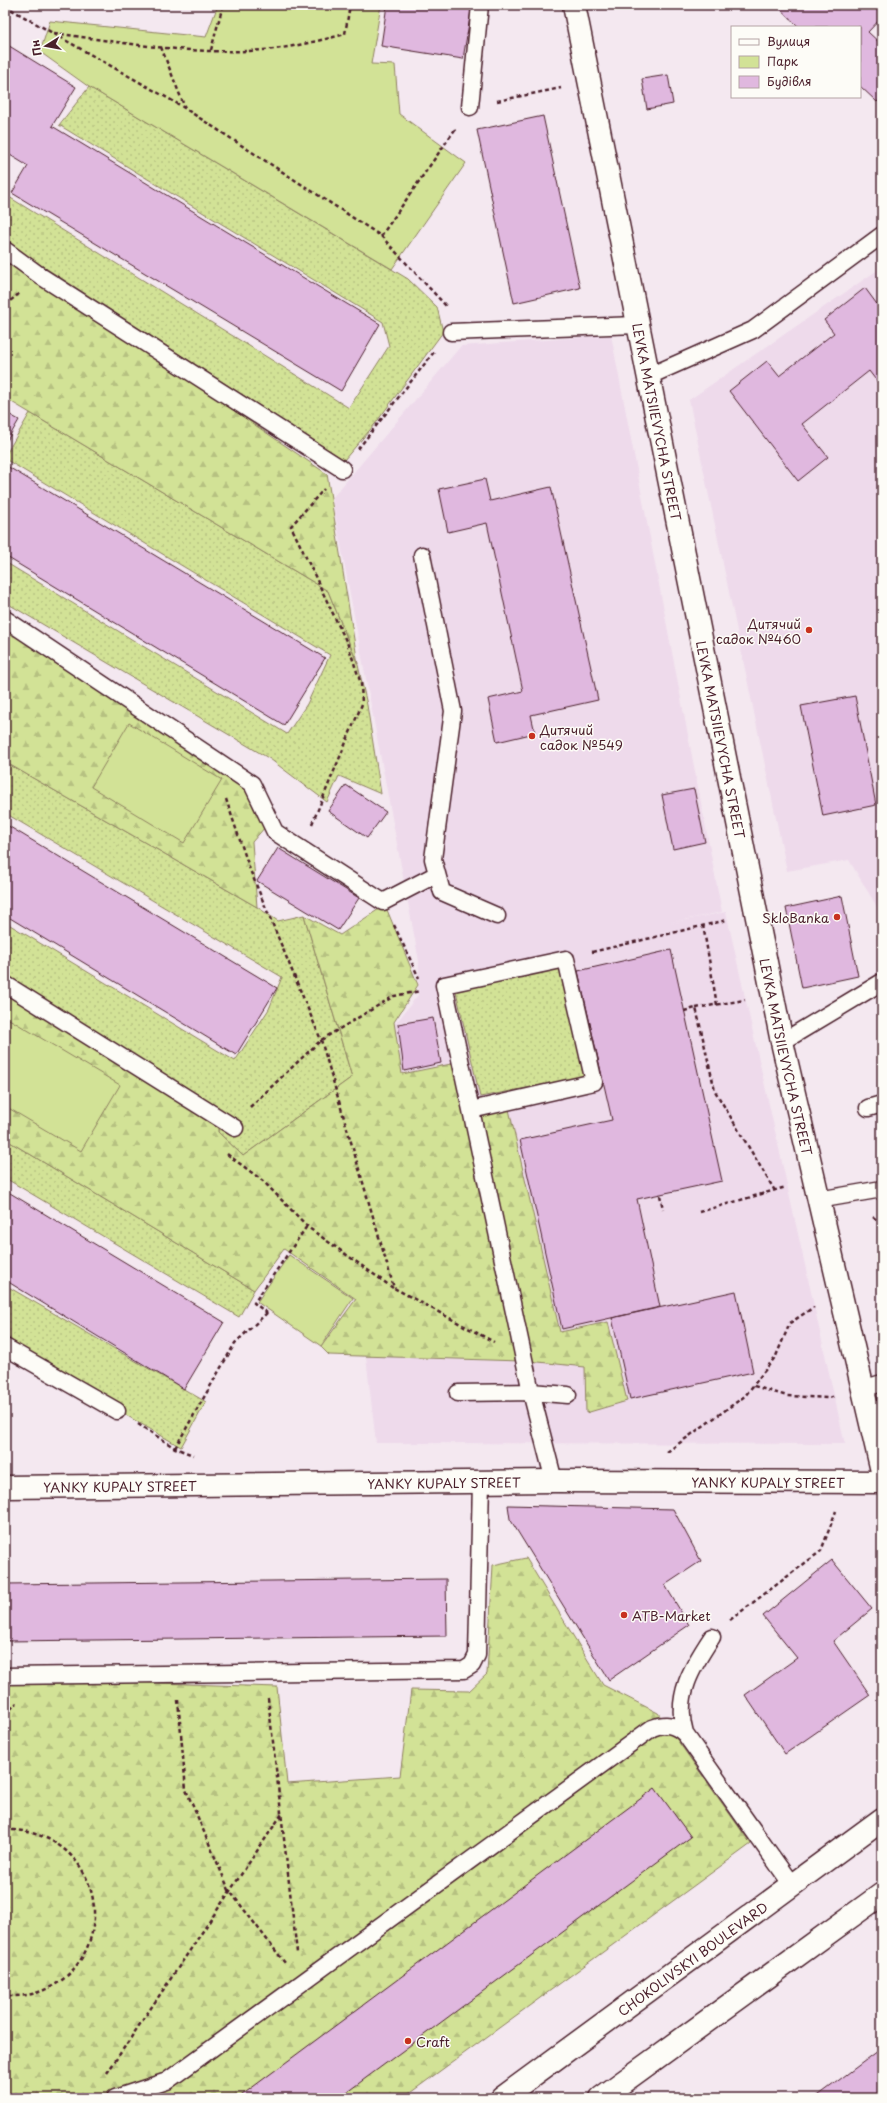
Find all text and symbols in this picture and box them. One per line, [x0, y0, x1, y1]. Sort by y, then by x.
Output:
north arrow [26, 26, 66, 66]
legend [731, 26, 861, 98]
text: Вулиця [767, 32, 810, 50]
text: Пн [26, 39, 46, 57]
text: Парк [767, 52, 799, 70]
text: Будівля [767, 72, 812, 90]
street label: LEVKA MATSIIEVYCHA STREET [628, 321, 687, 522]
place label: Дитячий садок №460 [716, 614, 801, 648]
marker: Дитячий садок №460 [804, 625, 814, 635]
street label: LEVKA MATSIIEVYCHA STREET [692, 639, 750, 840]
place label: Дитячий садок №549 [539, 720, 623, 754]
marker: Дитячий садок №549 [527, 731, 537, 741]
place label: SkloBanka [762, 908, 830, 927]
marker: SkloBanka [832, 912, 842, 922]
street label: LEVKA MATSIIEVYCHA STREET [756, 957, 818, 1157]
street label: YANKY KUPALY STREET [367, 1472, 521, 1493]
street label: YANKY KUPALY STREET [691, 1472, 845, 1491]
street label: YANKY KUPALY STREET [43, 1475, 197, 1496]
place label: ATB-Market [632, 1606, 711, 1625]
marker: ATB-Market [619, 1610, 629, 1620]
street label: CHOKOLIVSKYI BOULEVARD [613, 1897, 771, 2020]
place label: Craft [416, 2032, 450, 2051]
marker: Craft [403, 2036, 413, 2046]

